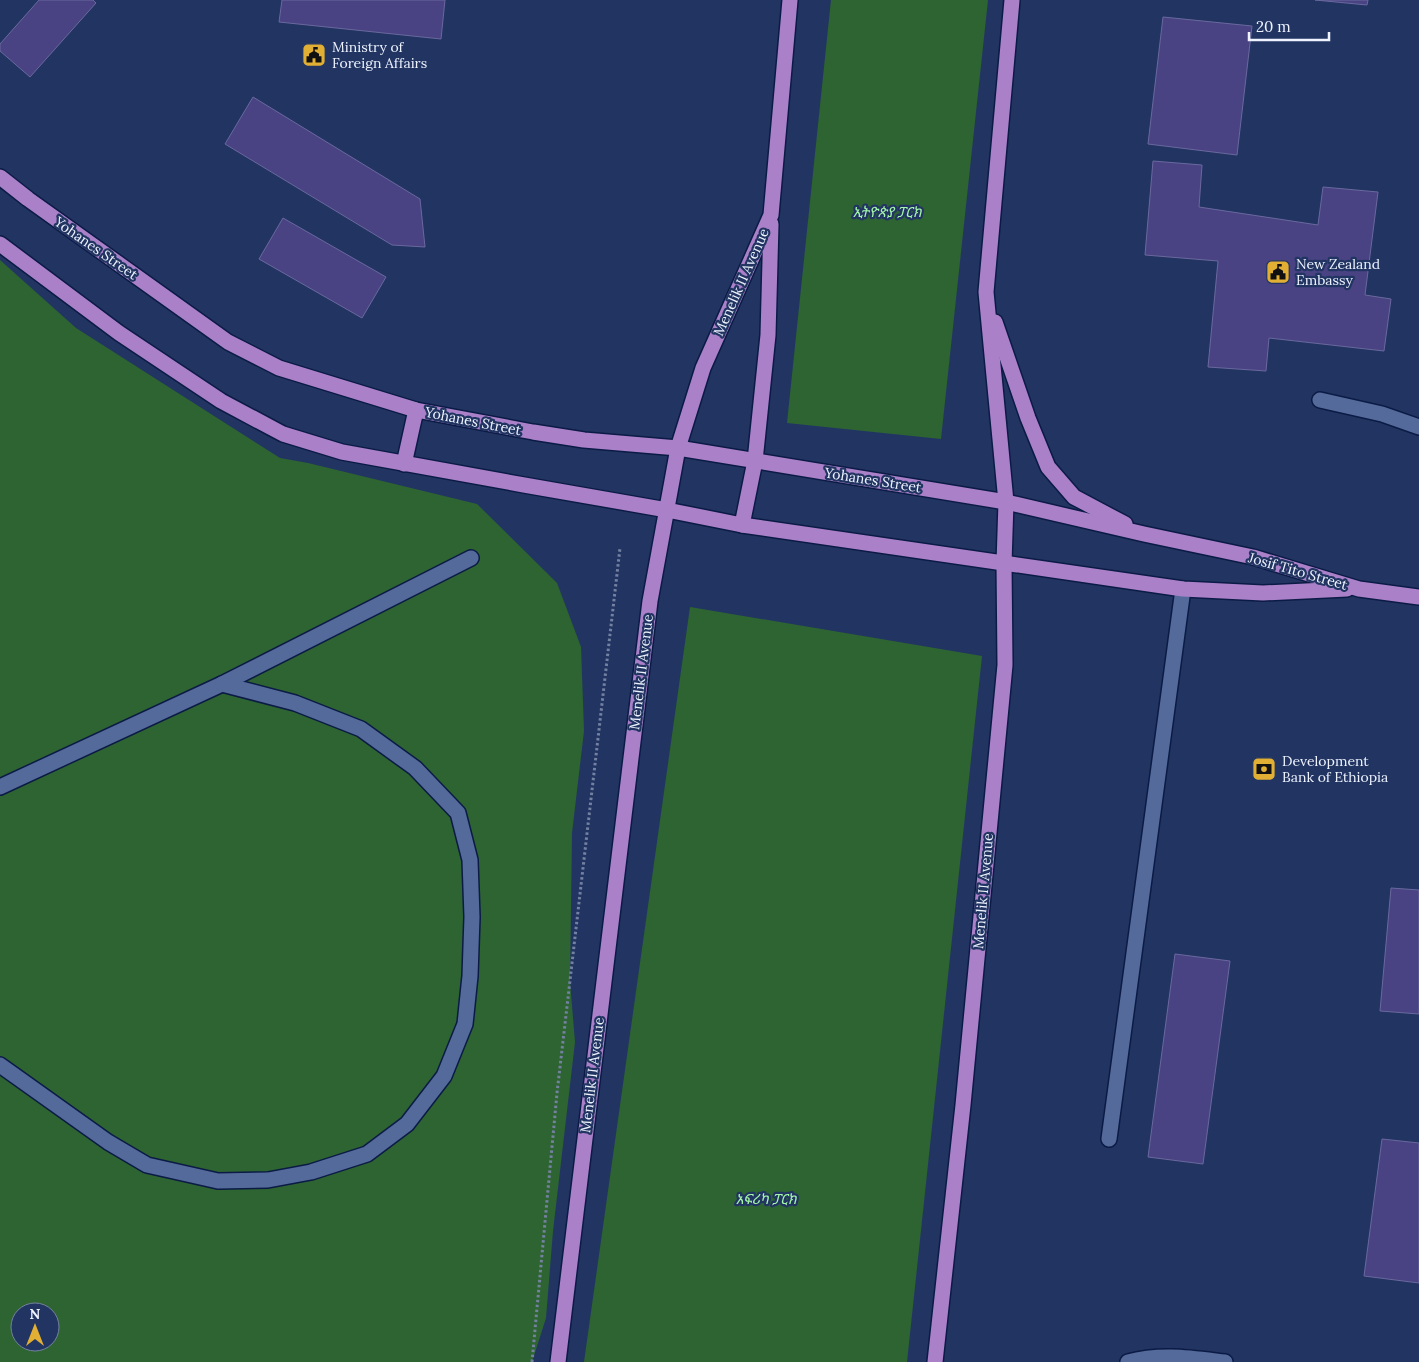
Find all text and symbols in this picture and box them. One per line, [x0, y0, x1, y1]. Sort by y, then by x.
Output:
scale bar [1249, 10, 1329, 42]
text: 20 m [1256, 17, 1291, 36]
place label: Ministry of Foreign Affairs [332, 38, 427, 72]
public building icon: Ministry of Foreign Affairs [301, 42, 327, 68]
park label: ኢትዮጵያ ፓርክ [852, 203, 922, 221]
street label: Yohanes Street [50, 212, 142, 284]
street label: Menelik II Avenue [709, 225, 773, 339]
place label: New Zealand Embassy [1296, 255, 1380, 289]
public building icon: New Zealand Embassy [1265, 259, 1291, 285]
street label: Yohanes Street [422, 403, 523, 439]
street label: Yohanes Street [822, 463, 923, 497]
street label: Josif Tito Street [1245, 548, 1350, 594]
street label: Menelik II Avenue [625, 613, 657, 731]
place label: Development Bank of Ethiopia [1282, 752, 1388, 786]
bank icon: Development Bank of Ethiopia [1251, 756, 1277, 782]
street label: Menelik II Avenue [969, 832, 997, 950]
street label: Menelik II Avenue [576, 1016, 608, 1134]
park label: አፍሪካ ፓርክ [735, 1190, 797, 1208]
north arrow [10, 1302, 60, 1352]
text: N [30, 1305, 41, 1323]

